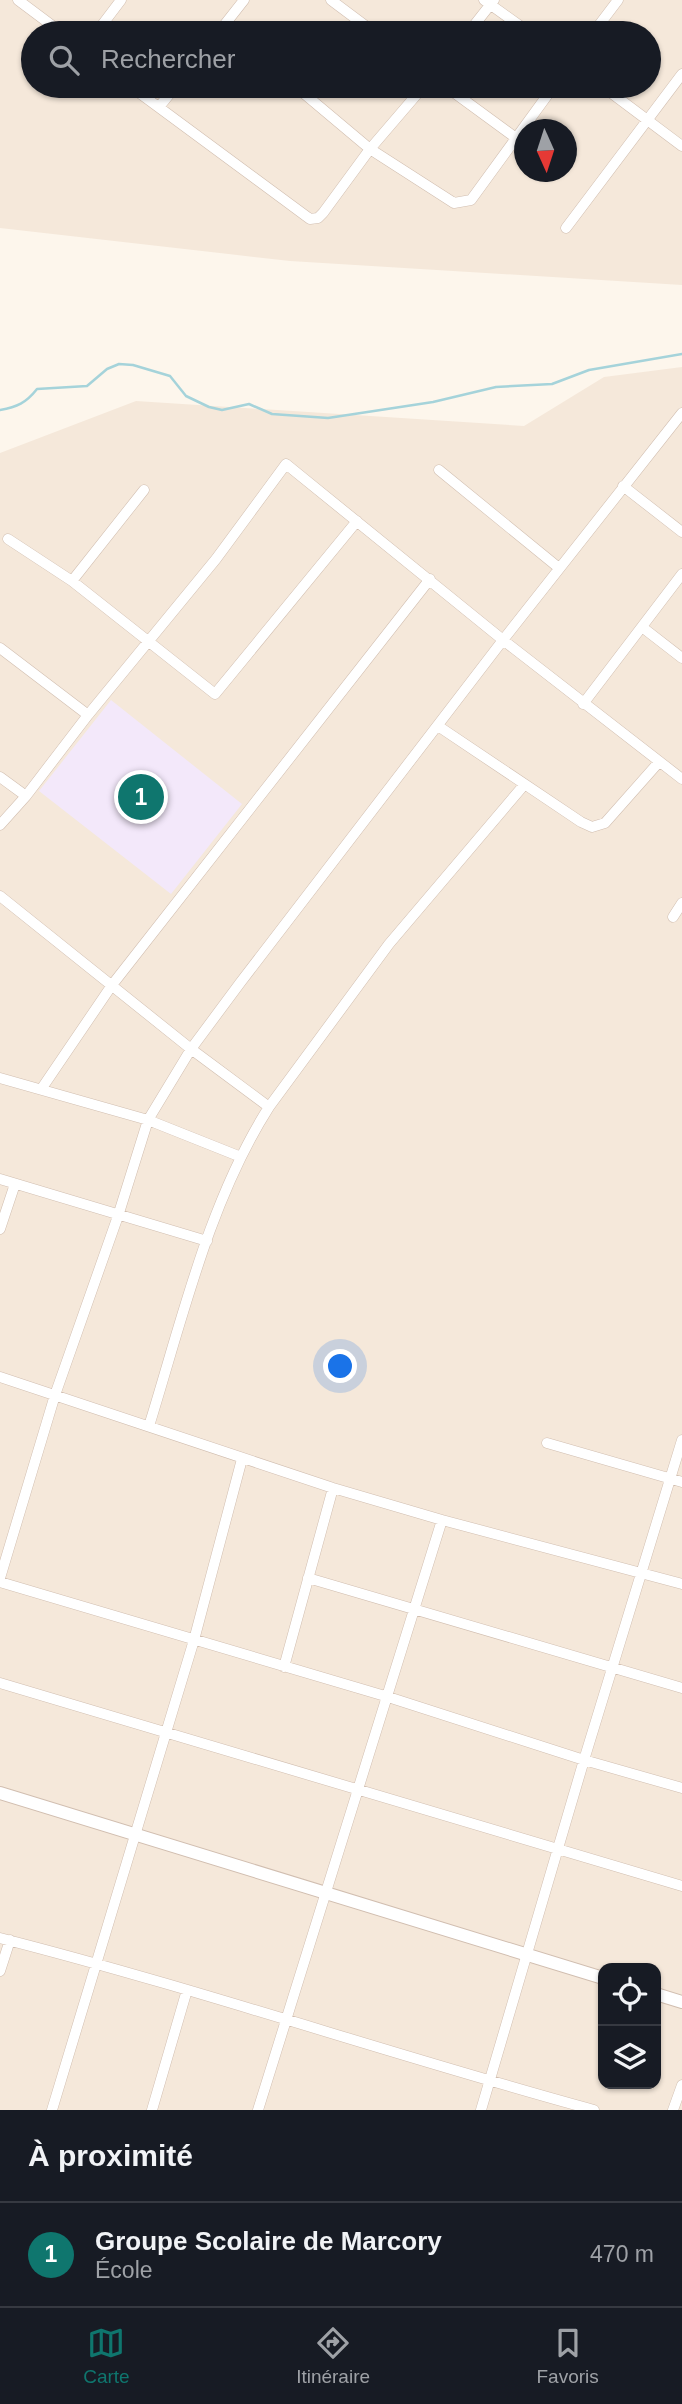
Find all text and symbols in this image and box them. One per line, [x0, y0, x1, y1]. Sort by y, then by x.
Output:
search box [21, 21, 661, 98]
icon: search [45, 41, 83, 79]
text: Rechercher [101, 44, 235, 74]
north arrow [514, 119, 577, 182]
pin: 1 [118, 771, 164, 823]
your location [323, 1349, 357, 1383]
map controls [598, 1963, 661, 2089]
button: locate [598, 1963, 661, 2026]
button: layers [598, 2026, 661, 2089]
text: À proximité [28, 2139, 193, 2172]
text: Groupe Scolaire de Marcory [95, 2226, 442, 2256]
text: 1 [45, 2241, 57, 2267]
text: 470 m [590, 2241, 654, 2267]
text: École [95, 2257, 153, 2283]
tab: Carte [83, 2324, 130, 2388]
tab: Itinéraire [296, 2324, 370, 2388]
tab: Favoris [536, 2324, 599, 2388]

